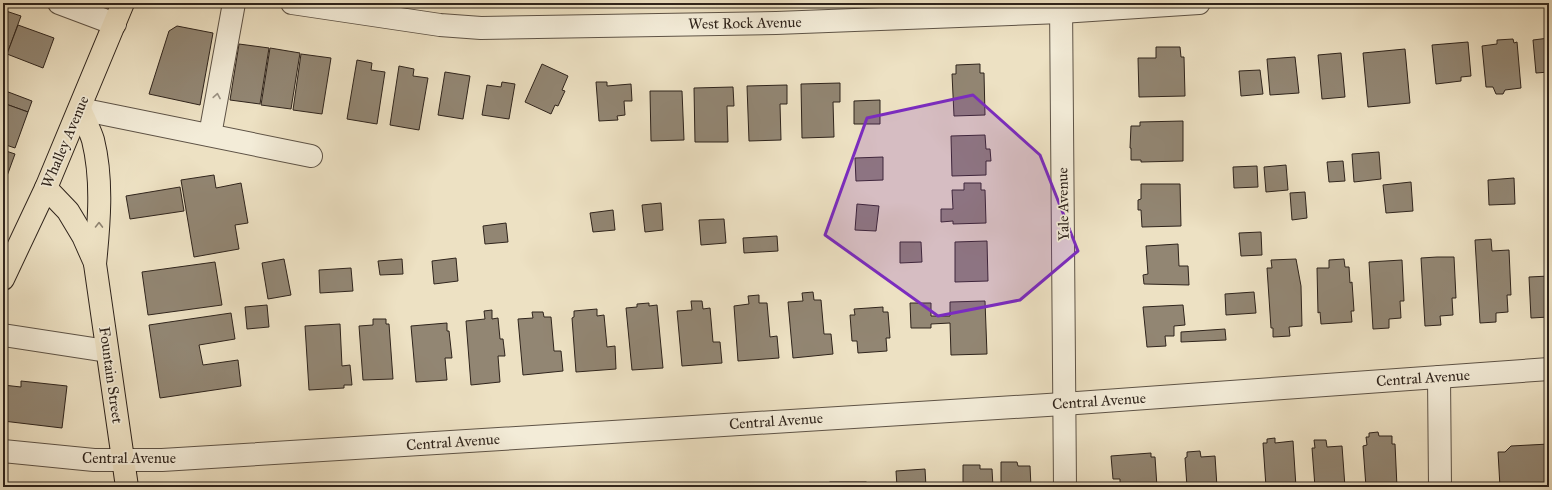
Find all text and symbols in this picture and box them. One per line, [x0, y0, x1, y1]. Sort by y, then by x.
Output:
street label: West Rock Avenue [688, 13, 802, 33]
street label: Whalley Avenue [37, 93, 93, 191]
one-way arrow [212, 93, 221, 100]
street label: Yale Avenue [1053, 167, 1073, 241]
one-way arrow [94, 222, 103, 228]
street label: Fountain Street [95, 325, 127, 425]
street label: Central Avenue [1375, 366, 1471, 390]
street label: Central Avenue [1051, 389, 1147, 413]
street label: Central Avenue [728, 409, 824, 433]
street label: Central Avenue [405, 430, 501, 454]
street label: Central Avenue [82, 449, 176, 467]

